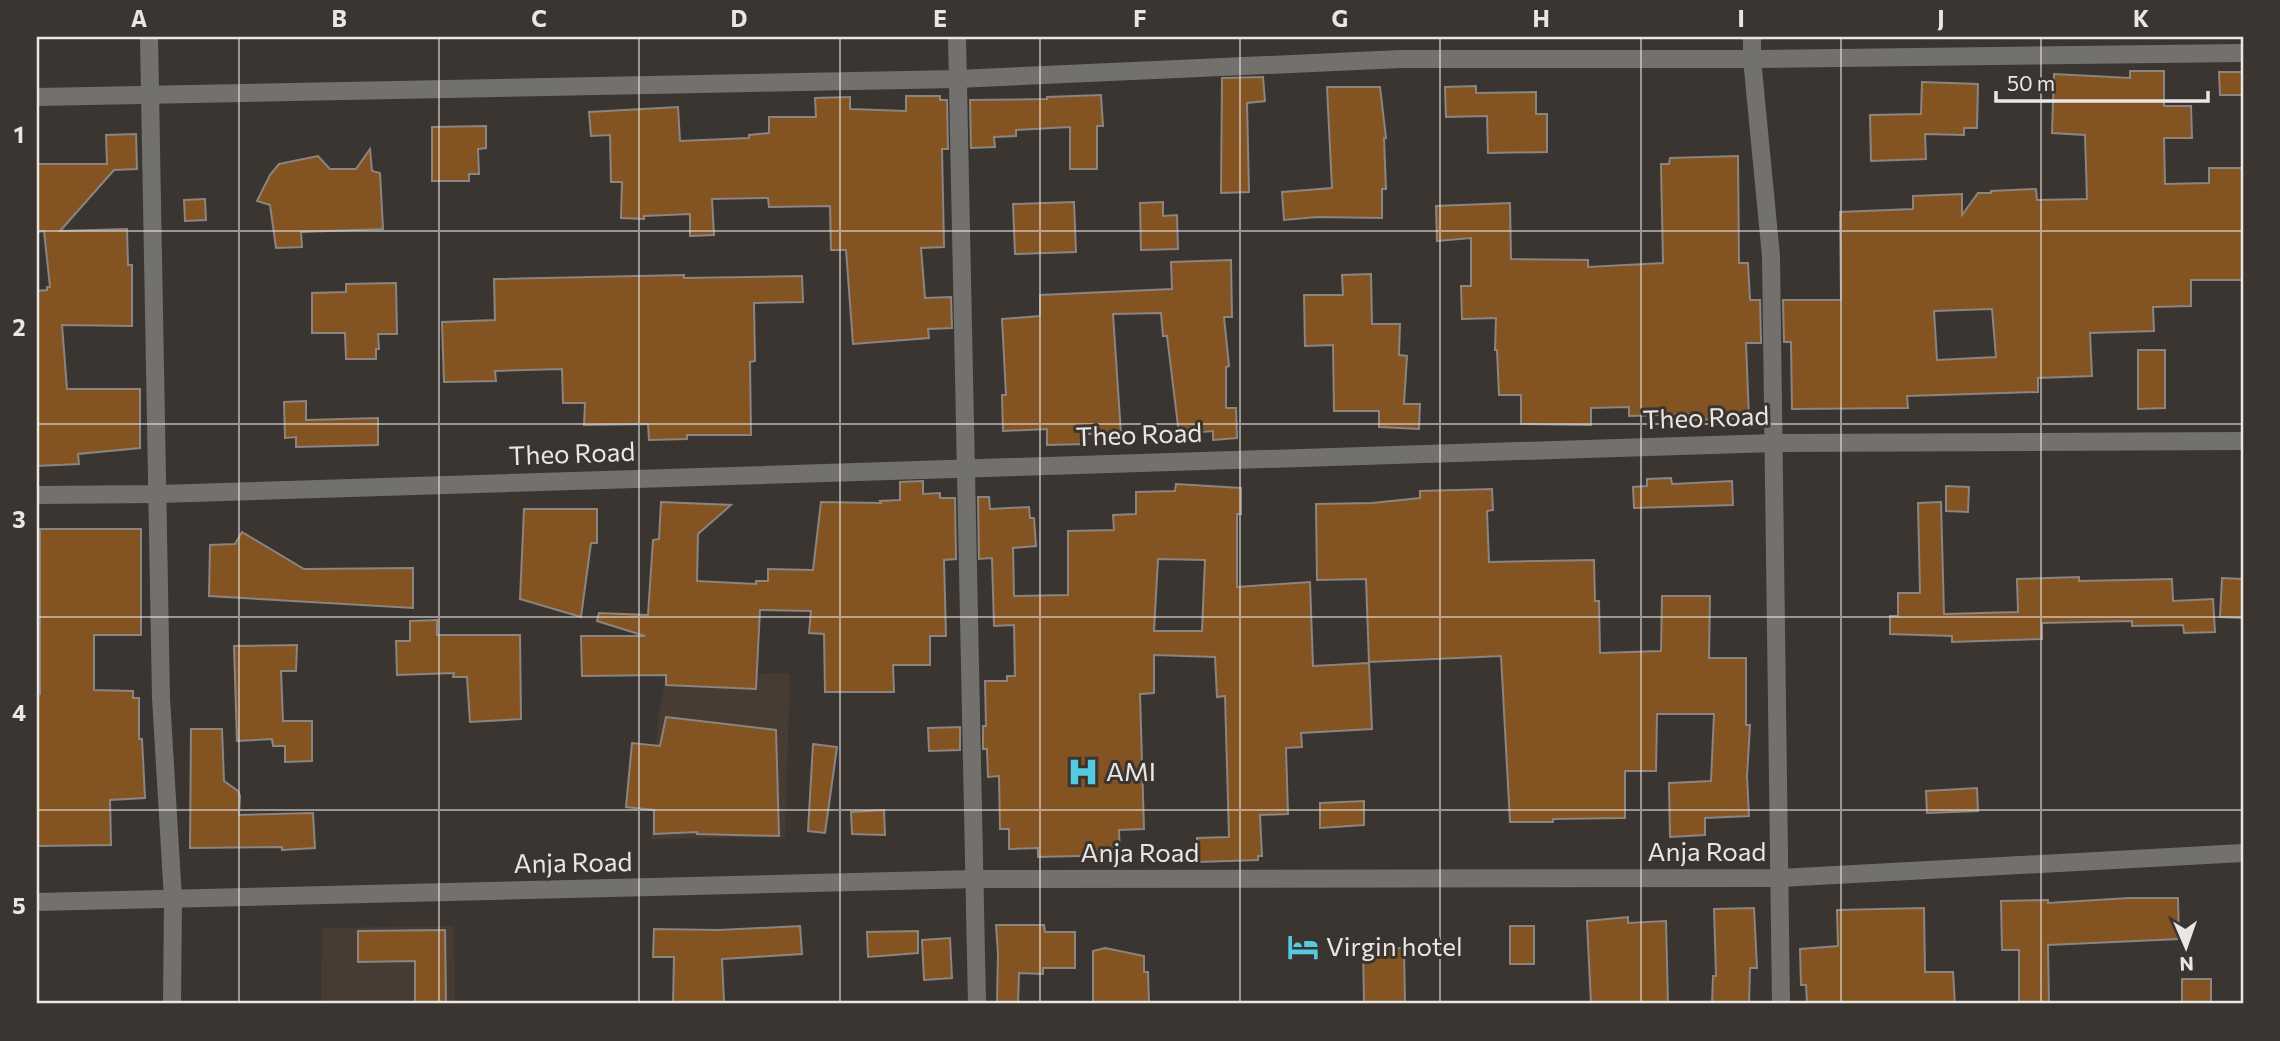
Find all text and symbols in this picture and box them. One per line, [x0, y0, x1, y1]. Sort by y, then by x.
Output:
text: A [131, 4, 148, 32]
text: B [331, 4, 347, 32]
text: C [531, 4, 547, 32]
text: D [731, 4, 748, 32]
text: E [933, 4, 947, 32]
text: F [1133, 4, 1147, 32]
text: G [1332, 4, 1348, 32]
text: H [1532, 4, 1550, 32]
text: I [1737, 4, 1745, 32]
text: J [1937, 4, 1945, 32]
text: K [2133, 4, 2149, 32]
scale bar [1996, 60, 2208, 104]
text: 50 m [2007, 70, 2055, 95]
text: 1 [14, 120, 24, 148]
text: 2 [12, 313, 26, 341]
street label: Theo Road [1642, 399, 1770, 434]
street label: Theo Road [1075, 416, 1203, 451]
street label: Theo Road [508, 435, 636, 470]
text: 3 [12, 505, 26, 533]
text: 4 [12, 698, 26, 726]
hospital icon: AMI [1066, 755, 1100, 789]
place label: AMI [1106, 755, 1156, 786]
street label: Anja Road [1648, 835, 1766, 866]
street label: Anja Road [1081, 836, 1199, 867]
street label: Anja Road [513, 845, 633, 878]
text: 5 [12, 891, 26, 919]
north arrow [2150, 912, 2220, 982]
hotel icon: Virgin hotel [1286, 930, 1320, 964]
place label: Virgin hotel [1326, 930, 1463, 961]
text: N [2179, 953, 2194, 976]

